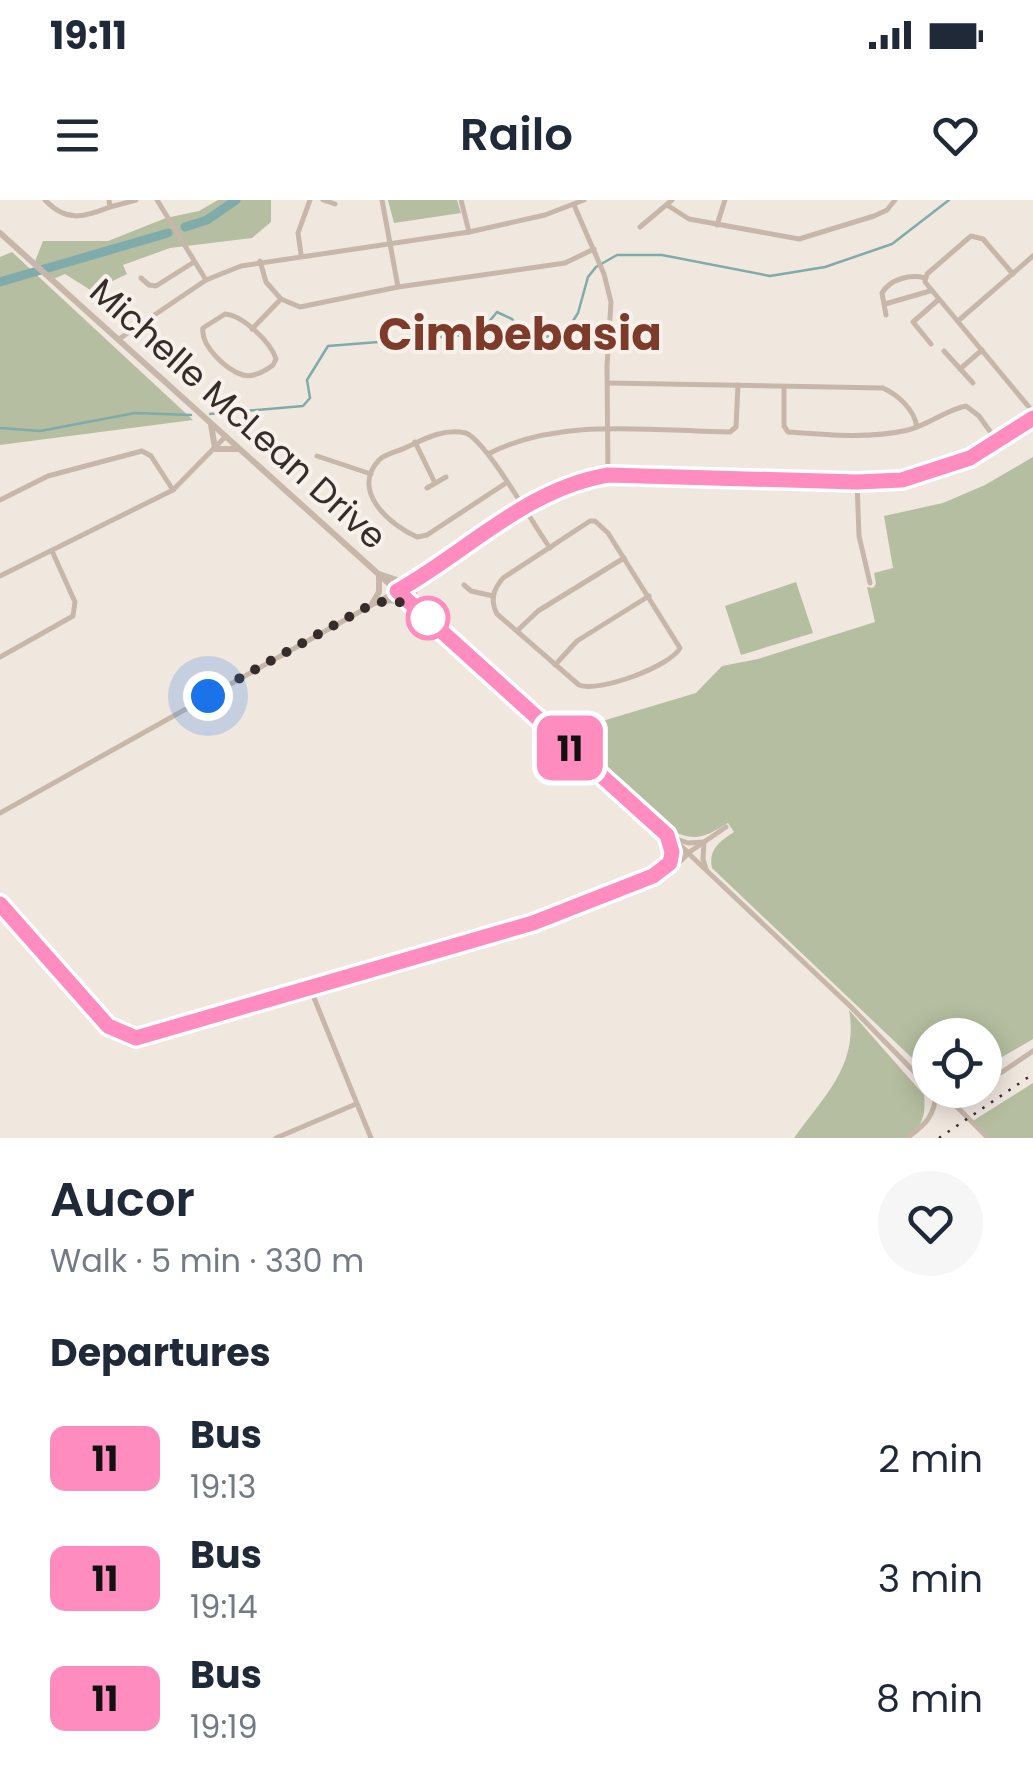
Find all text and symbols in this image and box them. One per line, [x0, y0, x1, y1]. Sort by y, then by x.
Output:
text: 19:11 [50, 9, 127, 62]
text: Railo [460, 103, 573, 166]
icon: menu [50, 108, 105, 163]
icon: heart [928, 108, 983, 163]
street label: Michelle McLean Drive [79, 267, 397, 560]
district label: Cimbebasia [378, 303, 662, 366]
unlabelled marker [407, 597, 449, 639]
your location [183, 671, 233, 721]
line badge: 11 [525, 716, 615, 780]
text: 11 [557, 724, 583, 773]
map controls [912, 1018, 1002, 1108]
button: locate [912, 1018, 1002, 1108]
text: Aucor [50, 1166, 195, 1233]
button: heart [878, 1171, 983, 1276]
text: Walk · 5 min · 330 m [50, 1238, 364, 1283]
text: Departures [50, 1326, 271, 1379]
text: Bus [190, 1408, 262, 1461]
text: 2 min [878, 1432, 983, 1485]
text: 11 [92, 1434, 118, 1483]
text: 19:13 [190, 1464, 256, 1509]
text: Bus [190, 1528, 262, 1581]
text: 3 min [878, 1552, 983, 1605]
text: 11 [92, 1554, 118, 1603]
text: 19:14 [190, 1584, 258, 1629]
text: Bus [190, 1648, 262, 1701]
text: 8 min [876, 1672, 983, 1725]
text: 11 [92, 1674, 118, 1723]
text: 19:19 [190, 1704, 258, 1749]

